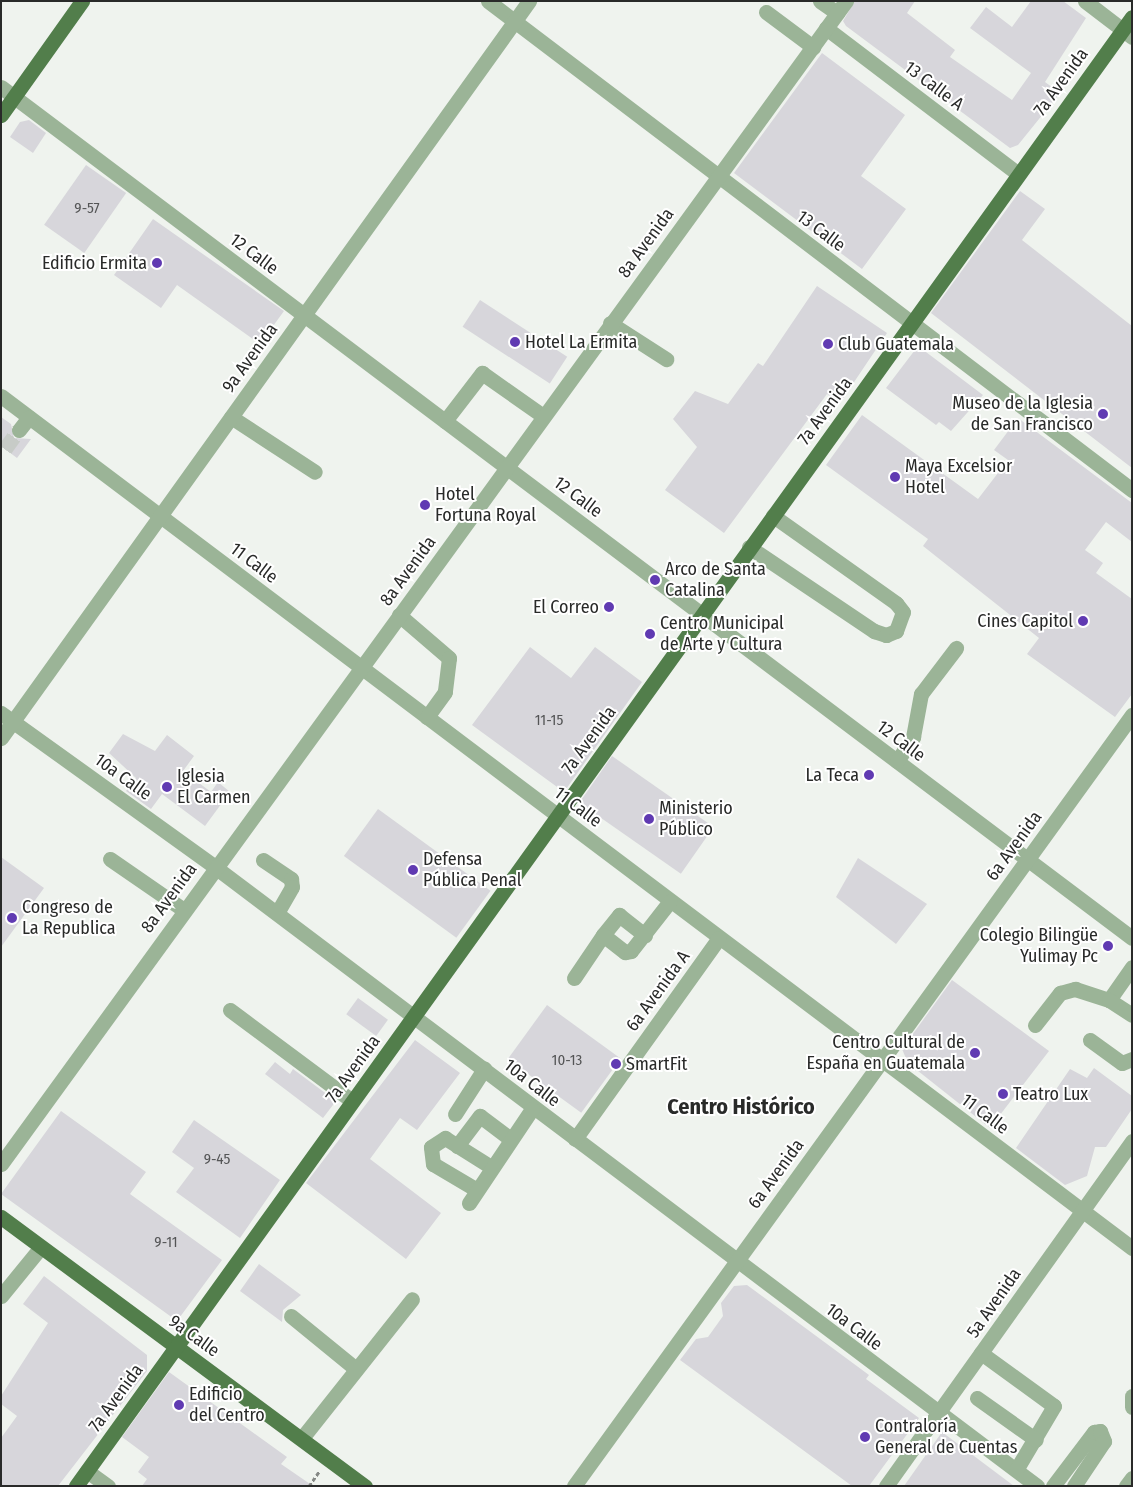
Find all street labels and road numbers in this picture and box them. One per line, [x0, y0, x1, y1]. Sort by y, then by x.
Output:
street label: 7a Avenida [1029, 44, 1093, 120]
street label: 13 Calle A [900, 57, 968, 115]
street label: 8a Avenida [614, 204, 678, 282]
street label: 13 Calle [792, 206, 850, 256]
street label: 12 Calle [225, 229, 283, 279]
street label: 9a Avenida [218, 319, 282, 397]
street label: 7a Avenida [793, 373, 857, 449]
street label: 12 Calle [549, 472, 607, 522]
street label: 8a Avenida [376, 532, 440, 610]
street label: 11 Calle [226, 538, 282, 588]
street label: 7a Avenida [557, 702, 621, 778]
street label: 12 Calle [872, 716, 930, 766]
street label: 10a Calle [90, 749, 156, 805]
street label: 11 Calle [550, 782, 606, 832]
street label: 6a Avenida [982, 807, 1046, 885]
street label: 8a Avenida [137, 859, 201, 937]
street label: 6a Avenida A [622, 946, 694, 1036]
street label: 7a Avenida [321, 1031, 385, 1107]
street label: 10a Calle [500, 1054, 564, 1112]
street label: 11 Calle [957, 1089, 1013, 1139]
street label: 6a Avenida [744, 1135, 808, 1213]
street label: 5a Avenida [962, 1264, 1026, 1342]
street label: 10a Calle [821, 1299, 887, 1355]
street label: 9a Calle [164, 1310, 224, 1362]
street label: 7a Avenida [84, 1360, 148, 1436]

